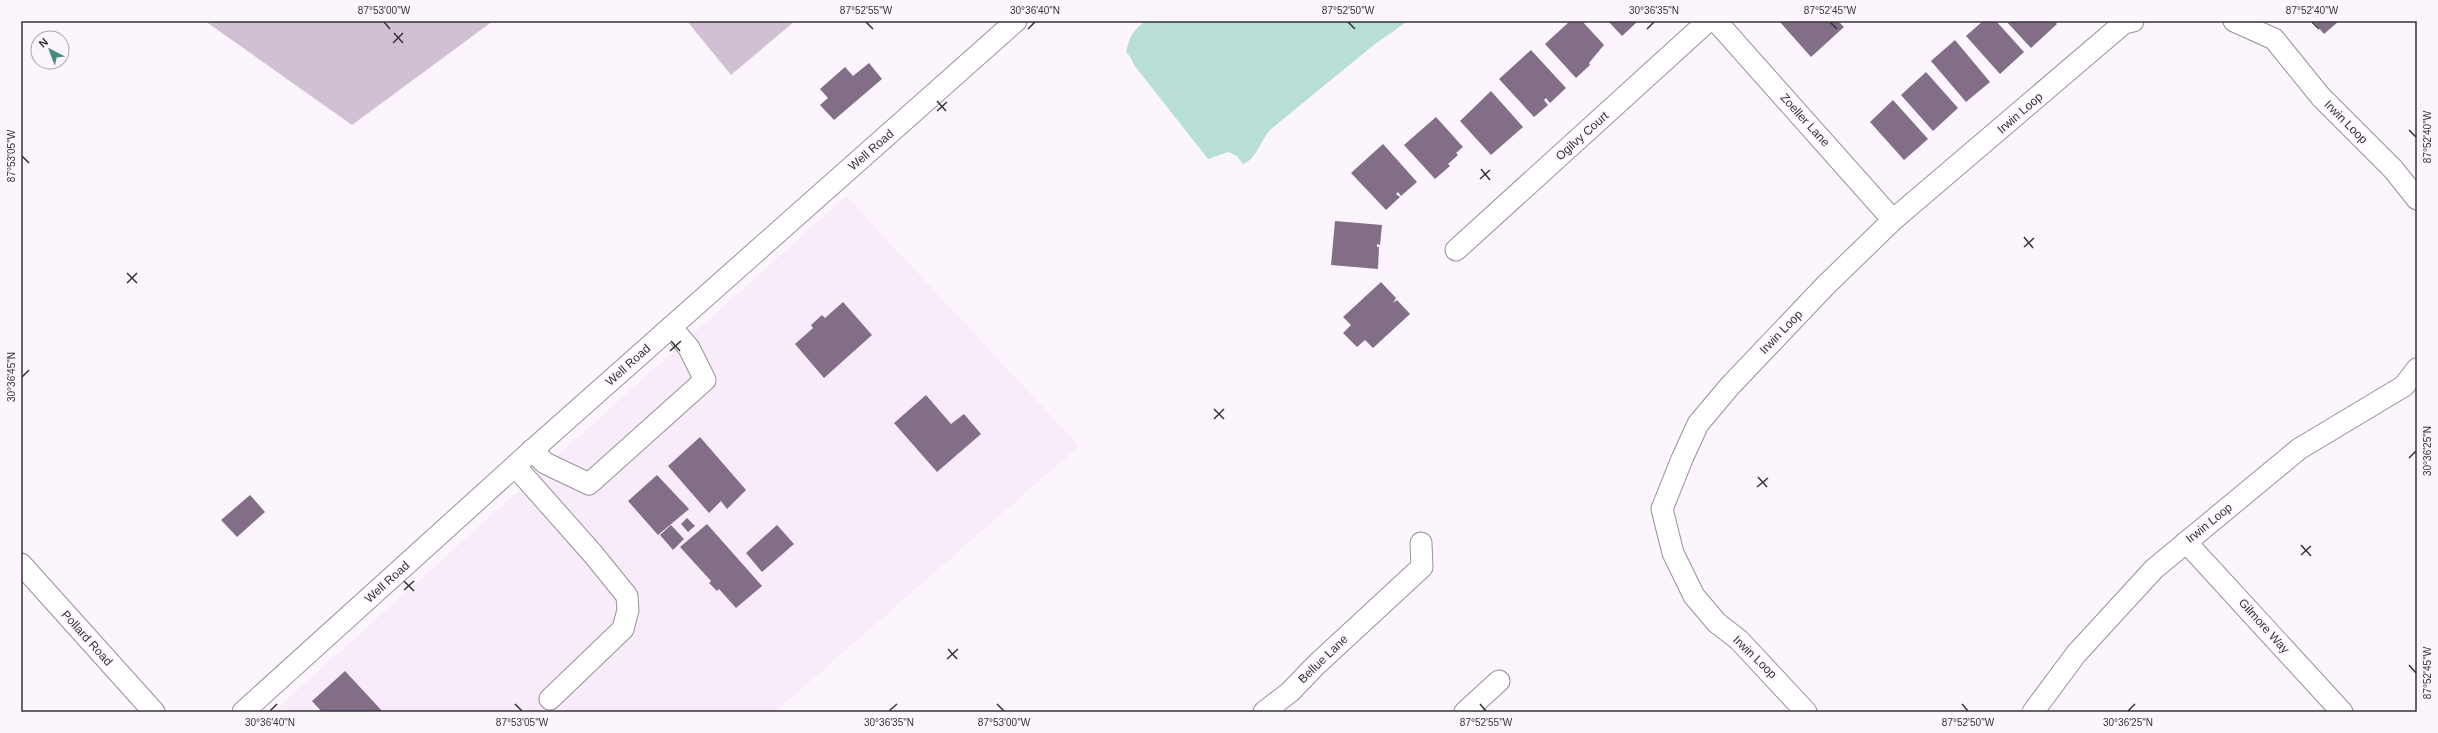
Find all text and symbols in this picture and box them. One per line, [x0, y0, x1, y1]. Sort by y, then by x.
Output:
text: 87°53'00"W [358, 5, 411, 16]
text: 87°52'55"W [840, 5, 893, 16]
text: 30°36'40"N [1010, 5, 1060, 16]
text: 87°52'50"W [1322, 5, 1375, 16]
text: 30°36'35"N [1629, 5, 1679, 16]
text: 87°52'45"W [1804, 5, 1857, 16]
text: 87°52'40"W [2286, 5, 2339, 16]
north arrow [30, 30, 70, 70]
text: N [36, 35, 50, 50]
street label: Irwin Loop [1995, 89, 2046, 136]
street label: Zoeller Lane [1777, 91, 1833, 150]
street label: Irwin Loop [2321, 97, 2371, 147]
street label: Ogilvy Court [1553, 108, 1612, 163]
text: 87°52'40"W [2422, 110, 2433, 163]
street label: Well Road [846, 127, 896, 173]
text: 87°53'05"W [6, 129, 17, 182]
street label: Irwin Loop [1757, 307, 1805, 357]
street label: Well Road [603, 341, 653, 389]
text: 30°36'45"N [6, 352, 17, 402]
text: 30°36'25"N [2422, 426, 2433, 476]
street label: Irwin Loop [2183, 500, 2235, 546]
street label: Well Road [362, 558, 412, 606]
street label: Gilmore Way [2236, 596, 2292, 656]
street label: Pollard Road [59, 608, 115, 668]
street label: Bellue Lane [1295, 632, 1351, 686]
street label: Irwin Loop [1730, 633, 1780, 681]
text: 87°52'45"W [2422, 646, 2433, 699]
text: 30°36'40"N [245, 717, 295, 728]
text: 87°53'05"W [496, 717, 549, 728]
text: 30°36'35"N [864, 717, 914, 728]
text: 87°53'00"W [978, 717, 1031, 728]
text: 87°52'55"W [1460, 717, 1513, 728]
text: 87°52'50"W [1942, 717, 1995, 728]
text: 30°36'25"N [2103, 717, 2153, 728]

